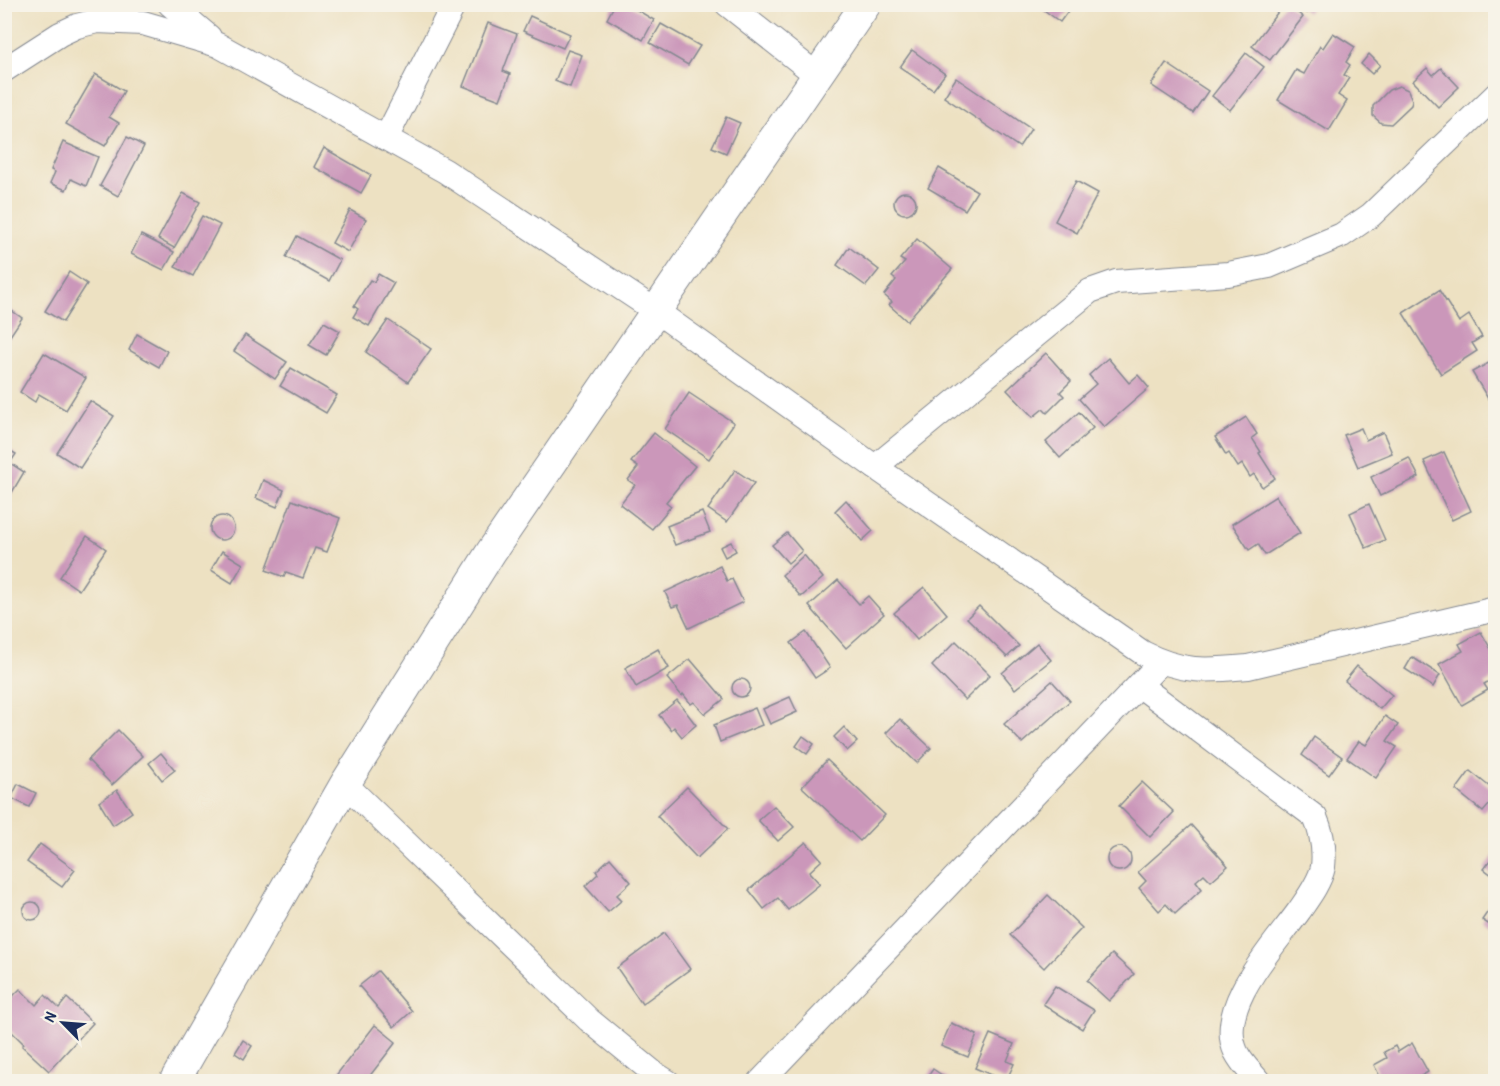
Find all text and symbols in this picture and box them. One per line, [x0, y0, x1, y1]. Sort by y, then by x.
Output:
north arrow [33, 993, 93, 1053]
text: N [38, 1008, 61, 1025]

